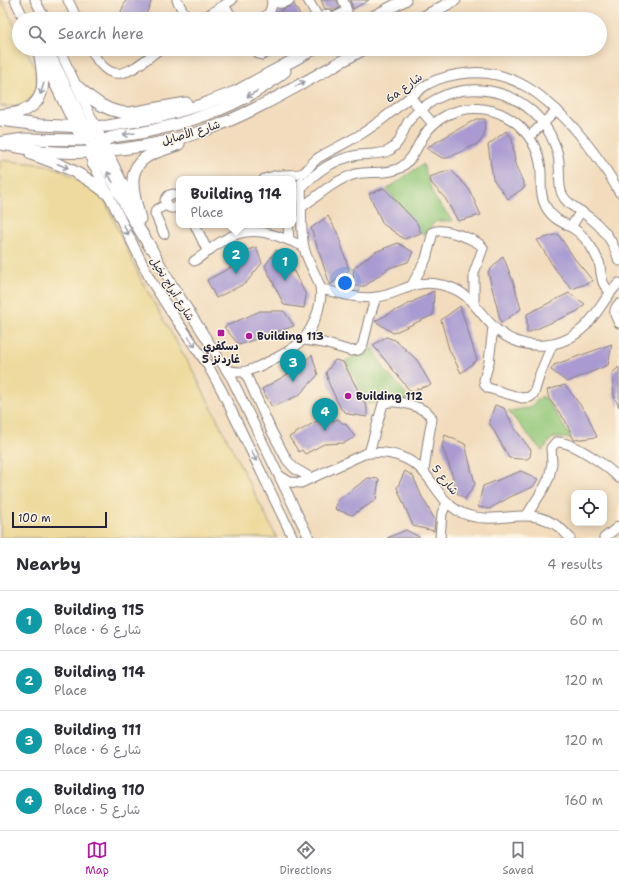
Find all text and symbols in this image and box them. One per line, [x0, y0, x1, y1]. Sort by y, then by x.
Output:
search box [12, 12, 607, 56]
icon: search [26, 23, 48, 45]
text: Search here [58, 24, 144, 44]
street label: 6a شارع [383, 70, 426, 107]
one-way arrow [294, 80, 306, 87]
one-way arrow [38, 83, 45, 96]
one-way arrow [246, 91, 258, 99]
street label: شارع الأصايل [160, 117, 222, 150]
one-way arrow [123, 131, 136, 139]
one-way arrow [57, 163, 69, 170]
one-way arrow [106, 171, 113, 183]
popup [176, 176, 296, 228]
text: Building 114 [191, 184, 282, 204]
text: Place [191, 204, 224, 221]
one-way arrow [123, 224, 130, 236]
pin: 2 [223, 241, 249, 274]
pin: 1 [272, 248, 298, 281]
street label: شارع أبراج نخيل [145, 254, 198, 324]
your location [335, 273, 355, 293]
marker: دسكفري غاردنز 5 [216, 328, 226, 338]
place label: Building 113 [257, 329, 324, 344]
marker: Building 113 [244, 331, 254, 341]
one-way arrow [188, 336, 196, 347]
place label: دسكفري غاردنز 5 [202, 339, 240, 367]
pin: 3 [280, 349, 306, 382]
place label: Building 112 [356, 389, 423, 404]
marker: Building 112 [343, 391, 353, 401]
pin: 4 [312, 398, 338, 431]
one-way arrow [251, 450, 258, 462]
street label: شارع 5 [428, 462, 462, 499]
map controls [571, 490, 607, 526]
button: locate [571, 490, 607, 526]
scale bar [12, 510, 107, 529]
text: 100 m [18, 511, 51, 526]
text: Nearby [16, 553, 81, 575]
text: 4 results [547, 556, 603, 573]
text: Building 115 [54, 600, 144, 620]
text: 1 [26, 612, 32, 629]
text: 60 m [570, 612, 603, 629]
text: Place · شارع 6 [54, 621, 141, 638]
text: Building 114 [54, 662, 145, 682]
text: 2 [24, 672, 34, 689]
text: 120 m [565, 672, 603, 689]
text: Place [54, 682, 87, 699]
text: Building 111 [54, 720, 141, 740]
text: 3 [24, 732, 34, 749]
text: 120 m [565, 732, 603, 749]
text: Place · شارع 6 [54, 741, 141, 758]
text: Building 110 [54, 780, 145, 800]
text: 4 [24, 792, 34, 809]
text: 160 m [565, 792, 603, 809]
text: Place · شارع 5 [54, 801, 140, 818]
tab: Map [85, 839, 109, 878]
tab: Directions [279, 839, 332, 878]
tab: Saved [502, 839, 534, 878]

